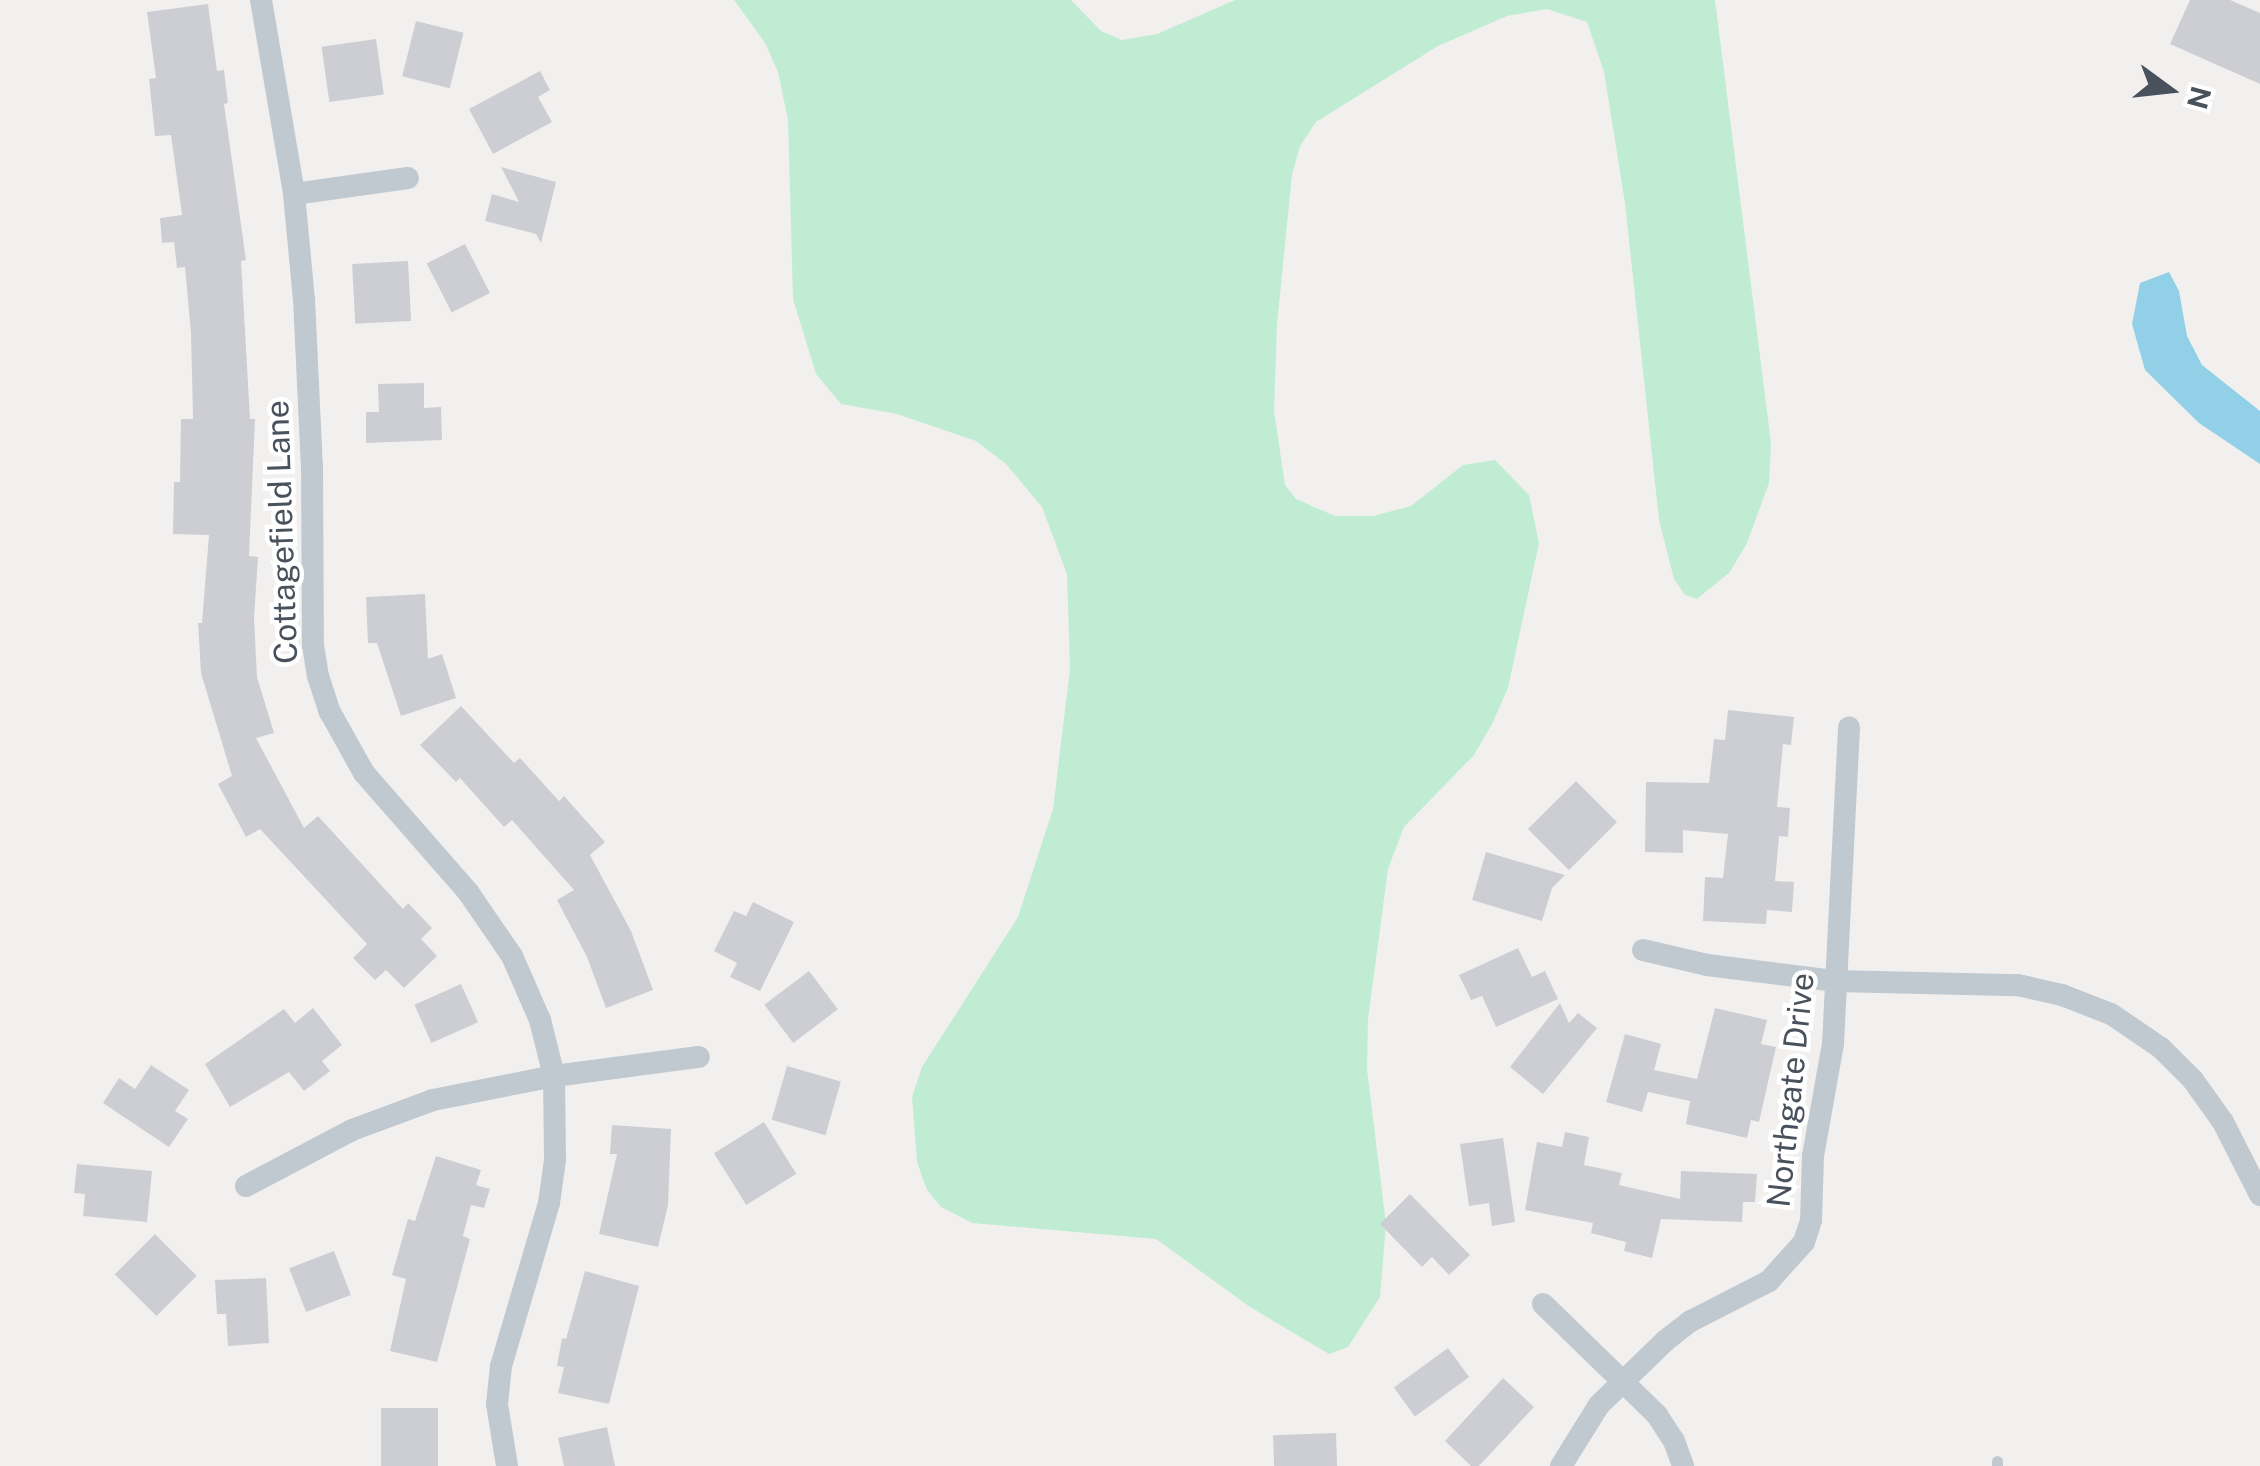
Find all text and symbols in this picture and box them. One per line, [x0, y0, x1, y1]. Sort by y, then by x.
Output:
north arrow [2120, 40, 2220, 140]
text: N [2181, 83, 2218, 113]
street label: Cottagefield Lane [258, 400, 306, 664]
street label: Northgate Drive [1760, 971, 1822, 1209]

